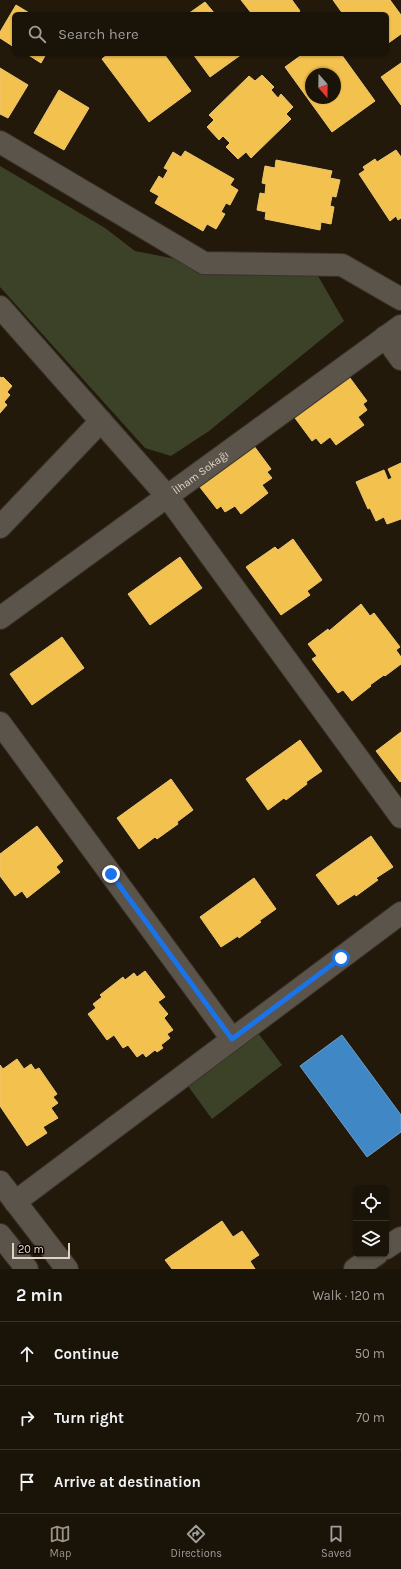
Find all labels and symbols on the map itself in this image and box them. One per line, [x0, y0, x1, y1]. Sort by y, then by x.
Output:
north arrow [305, 68, 341, 104]
street label: İlham Sokağı [169, 447, 231, 497]
route end [102, 865, 120, 883]
route start [332, 949, 350, 967]
scale bar [12, 1241, 70, 1260]

